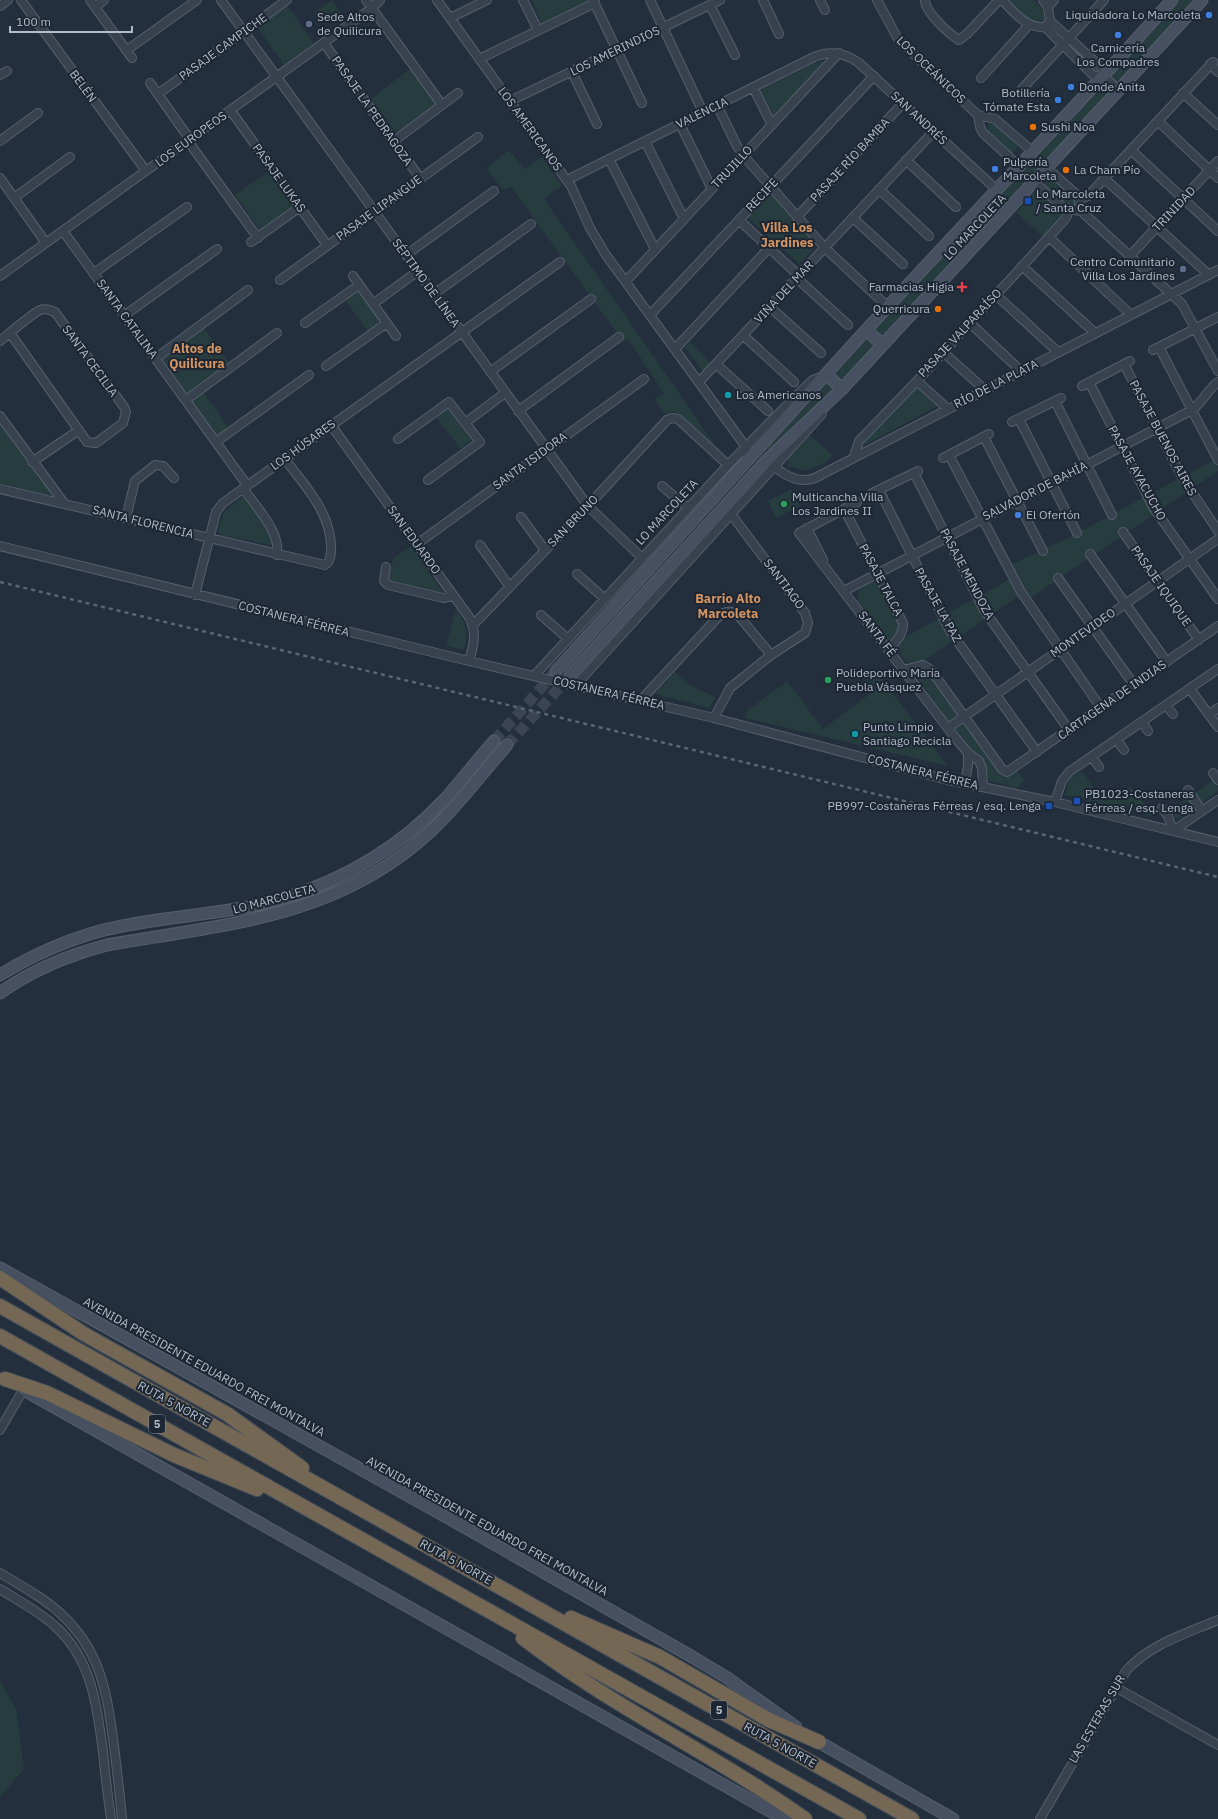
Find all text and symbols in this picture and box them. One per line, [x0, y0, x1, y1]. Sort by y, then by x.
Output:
place label: Liquidadora Lo Marcoleta [1065, 7, 1202, 22]
scale bar [10, 8, 132, 34]
place label: Sede Altos de Quilicura [317, 9, 382, 38]
street label: PASAJE CAMPICHE [176, 10, 270, 84]
marker: Liquidadora Lo Marcoleta [1204, 10, 1214, 20]
text: 100 m [16, 14, 51, 29]
marker: Sede Altos de Quilicura [304, 19, 314, 29]
street label: LOS AMERINDIOS [568, 22, 662, 79]
marker: Carnicería Los Compadres [1113, 30, 1123, 40]
street label: LOS OCEÁNICOS [894, 33, 969, 107]
place label: Carnicería Los Compadres [1076, 40, 1160, 69]
street label: PASAJE LA PEDRAGOZA [329, 53, 416, 169]
street label: BELÉN [67, 67, 100, 105]
place label: Donde Anita [1079, 79, 1146, 94]
marker: Donde Anita [1066, 82, 1076, 92]
street label: LOS AMERICANOS [495, 84, 566, 174]
place label: Botillería Tómate Esta [983, 85, 1051, 114]
street label: SAN ANDRÉS [888, 88, 951, 148]
street label: VALENCIA [673, 93, 730, 132]
marker: Botillería Tómate Esta [1053, 95, 1063, 105]
street label: LOS EUROPEOS [152, 108, 229, 170]
street label: PASAJE RÍO BAMBA [807, 114, 893, 205]
place label: Sushi Noa [1041, 119, 1095, 134]
marker: Sushi Noa [1028, 122, 1038, 132]
street label: PASAJE LUKAS [249, 140, 309, 215]
street label: TRUJILLO [708, 142, 755, 191]
place label: Pulpería Marcoleta [1003, 154, 1057, 183]
place label: La Cham Pío [1074, 162, 1140, 177]
marker: Pulpería Marcoleta [990, 164, 1000, 174]
marker: La Cham Pío [1061, 165, 1071, 175]
street label: PASAJE LIPANGUE [333, 171, 424, 244]
street label: RECIFE [742, 175, 781, 215]
street label: TRINIDAD [1149, 183, 1198, 234]
place label: Lo Marcoleta / Santa Cruz [1036, 186, 1106, 215]
street label: LO MARCOLETA [940, 190, 1009, 263]
marker: Lo Marcoleta / Santa Cruz [1023, 196, 1033, 206]
district label: Villa Los Jardines [760, 219, 814, 251]
street label: SÉPTIMO DE LÍNEA [389, 236, 464, 330]
place label: Centro Comunitario Villa Los Jardines [1070, 254, 1175, 283]
street label: VIÑA DEL MAR [751, 257, 817, 326]
marker: Centro Comunitario Villa Los Jardines [1178, 264, 1188, 274]
street label: SANTA CATALINA [93, 276, 162, 362]
place label: Farmacias Higia [869, 279, 955, 294]
marker: Farmacias Higia [957, 282, 967, 292]
street label: PASAJE VALPARAÍSO [915, 285, 1005, 380]
place label: Querricura [873, 301, 931, 316]
marker: Querricura [933, 304, 943, 314]
street label: SANTA CECILIA [59, 322, 122, 400]
district label: Altos de Quilicura [169, 340, 225, 372]
street label: RÍO DE LA PLATA [951, 356, 1041, 411]
street label: PASAJE BUENOS AIRES [1127, 377, 1200, 498]
place label: Los Americanos [736, 387, 821, 402]
marker: Los Americanos [723, 390, 733, 400]
street label: LOS HÚSARES [267, 416, 338, 473]
street label: PASAJE AYACUCHO [1105, 423, 1170, 523]
street label: SANTA ISIDORA [490, 428, 570, 493]
street label: SALVADOR DE BAHÍA [980, 457, 1090, 524]
street label: LO MARCOLETA [632, 475, 701, 548]
place label: Multicancha Villa Los Jardines II [792, 489, 884, 518]
street label: SAN BRUNO [544, 492, 601, 550]
marker: Multicancha Villa Los Jardines II [779, 499, 789, 509]
street label: SANTA FLORENCIA [91, 502, 196, 541]
street label: SAN EDUARDO [385, 503, 444, 577]
place label: El Ofertón [1026, 507, 1080, 522]
marker: El Ofertón [1013, 510, 1023, 520]
street label: PASAJE MENDOZA [937, 525, 998, 622]
street label: PASAJE TALCA [856, 541, 907, 619]
street label: PASAJE IQUIQUE [1128, 543, 1195, 629]
street label: SANTIAGO [761, 556, 808, 612]
street label: PASAJE LA PAZ [912, 565, 965, 645]
district label: Barrio Alto Marcoleta [695, 590, 761, 622]
street label: COSTANERA FÉRREA [237, 597, 351, 640]
street label: MONTEVIDEO [1047, 605, 1118, 661]
street label: SANTA FÉ [855, 608, 899, 660]
street label: CARTAGENA DE INDIAS [1055, 656, 1169, 743]
place label: Polideportivo María Puebla Vásquez [836, 665, 941, 694]
street label: COSTANERA FÉRREA [552, 672, 667, 713]
marker: Polideportivo María Puebla Vásquez [823, 675, 833, 685]
place label: Punto Limpio Santiago Recicla [863, 719, 952, 748]
marker: Punto Limpio Santiago Recicla [850, 729, 860, 739]
street label: COSTANERA FÉRREA [866, 750, 980, 793]
place label: PB1023-Costaneras Férreas / esq. Lenga [1085, 786, 1195, 815]
marker: PB1023-Costaneras Férreas / esq. Lenga [1072, 796, 1082, 806]
place label: PB997-Costaneras Férreas / esq. Lenga [828, 798, 1042, 813]
marker: PB997-Costaneras Férreas / esq. Lenga [1044, 801, 1054, 811]
street label: LO MARCOLETA [231, 880, 317, 917]
street label: AVENIDA PRESIDENTE EDUARDO FREI MONTALVA [81, 1294, 328, 1440]
street label: RUTA 5 NORTE [135, 1378, 213, 1430]
road number: 5 [149, 1415, 165, 1433]
street label: AVENIDA PRESIDENTE EDUARDO FREI MONTALVA [364, 1453, 611, 1599]
street label: RUTA 5 NORTE [417, 1535, 495, 1588]
street label: LAS ESTERAS SUR [1065, 1672, 1128, 1766]
road number: 5 [711, 1701, 727, 1719]
street label: RUTA 5 NORTE [741, 1718, 819, 1771]

